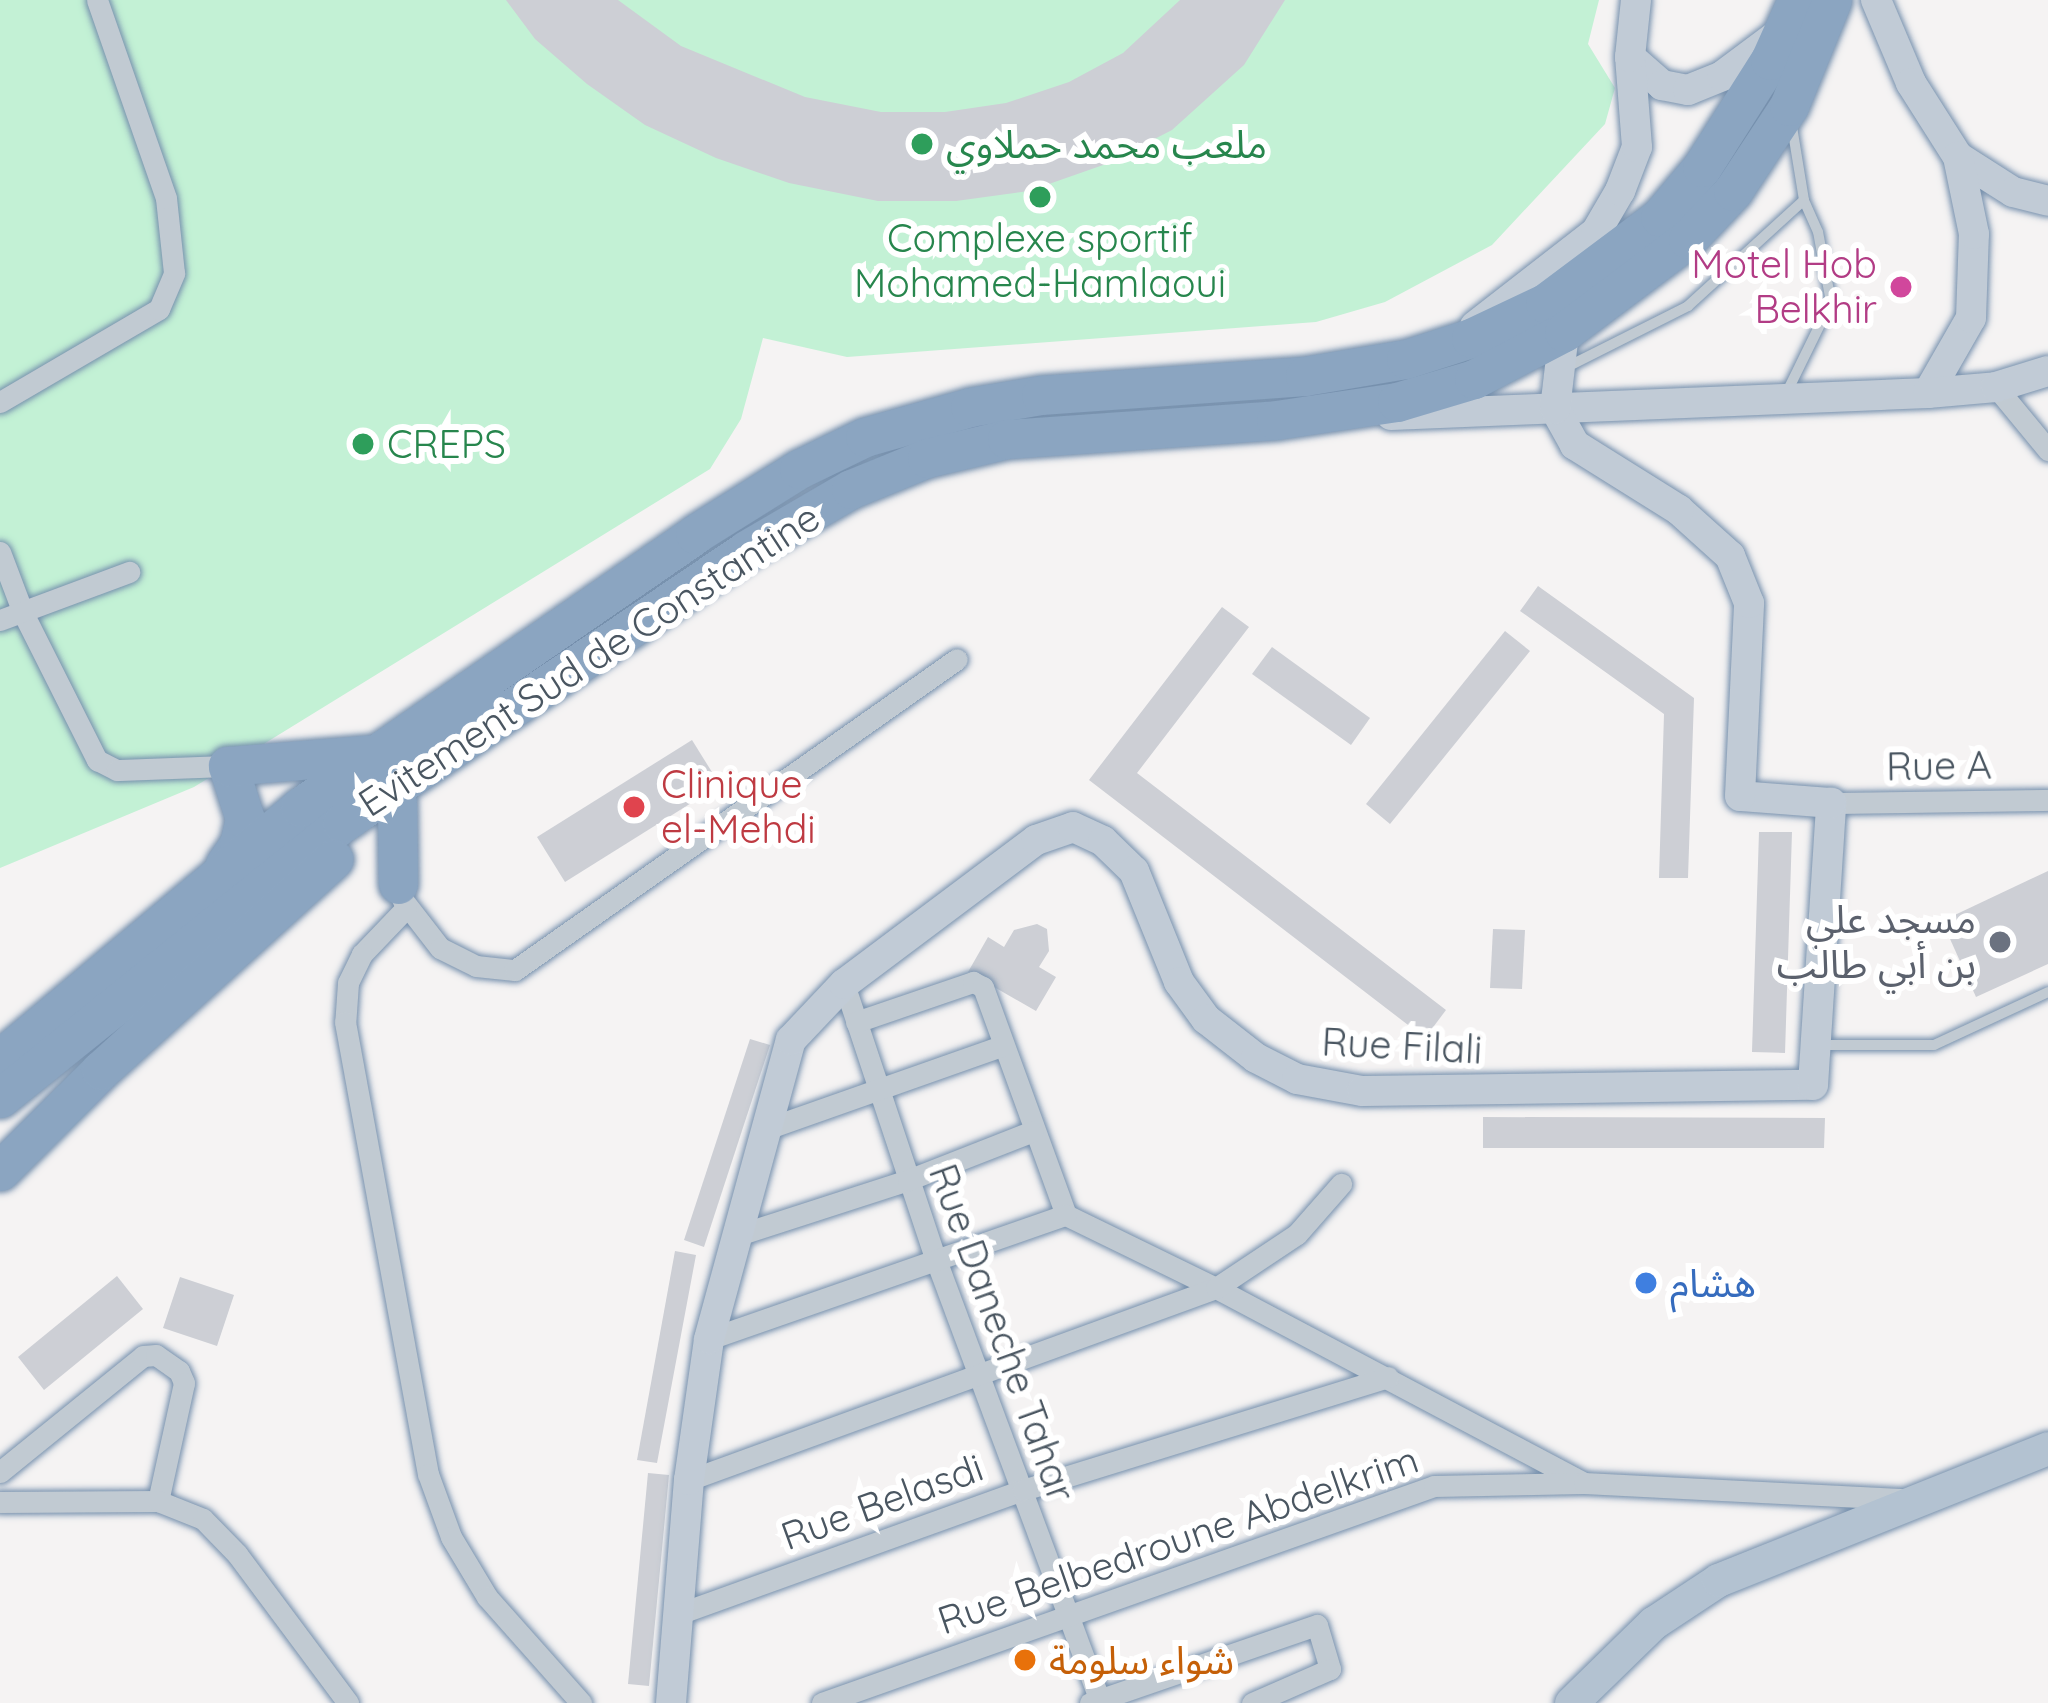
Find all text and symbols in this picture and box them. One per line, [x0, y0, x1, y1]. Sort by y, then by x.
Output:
place label: ملعب محمد حملاوي [946, 121, 1267, 167]
marker: ملعب محمد حملاوي [909, 131, 935, 157]
marker: Complexe sportif Mohamed-Hamlaoui [1027, 184, 1053, 210]
place label: Complexe sportif Mohamed-Hamlaoui [854, 216, 1226, 307]
place label: Motel Hob Belkhir [1691, 242, 1877, 333]
marker: Motel Hob Belkhir [1888, 274, 1914, 300]
place label: CREPS [387, 421, 506, 467]
marker: CREPS [350, 431, 376, 457]
street label: Evitement Sud de Constantine [350, 493, 828, 827]
street label: Rue A [1886, 742, 1992, 790]
place label: Clinique el-Mehdi [661, 762, 816, 853]
marker: Clinique el-Mehdi [618, 791, 650, 823]
place label: مسجد علي بن أبي طالب [1777, 897, 1976, 988]
marker: مسجد علي بن أبي طالب [1987, 929, 2013, 955]
street label: Rue Filali [1320, 1018, 1484, 1074]
street label: Rue Daneche Tahar [919, 1158, 1085, 1508]
place label: هشام [1670, 1260, 1756, 1306]
marker: هشام [1633, 1270, 1659, 1296]
street label: Rue Belbedroune Abdelkrim [932, 1436, 1424, 1644]
street label: Rue Belasdi [775, 1444, 989, 1560]
place label: شواء سلومة [1049, 1637, 1234, 1683]
marker: شواء سلومة [1012, 1647, 1038, 1673]

